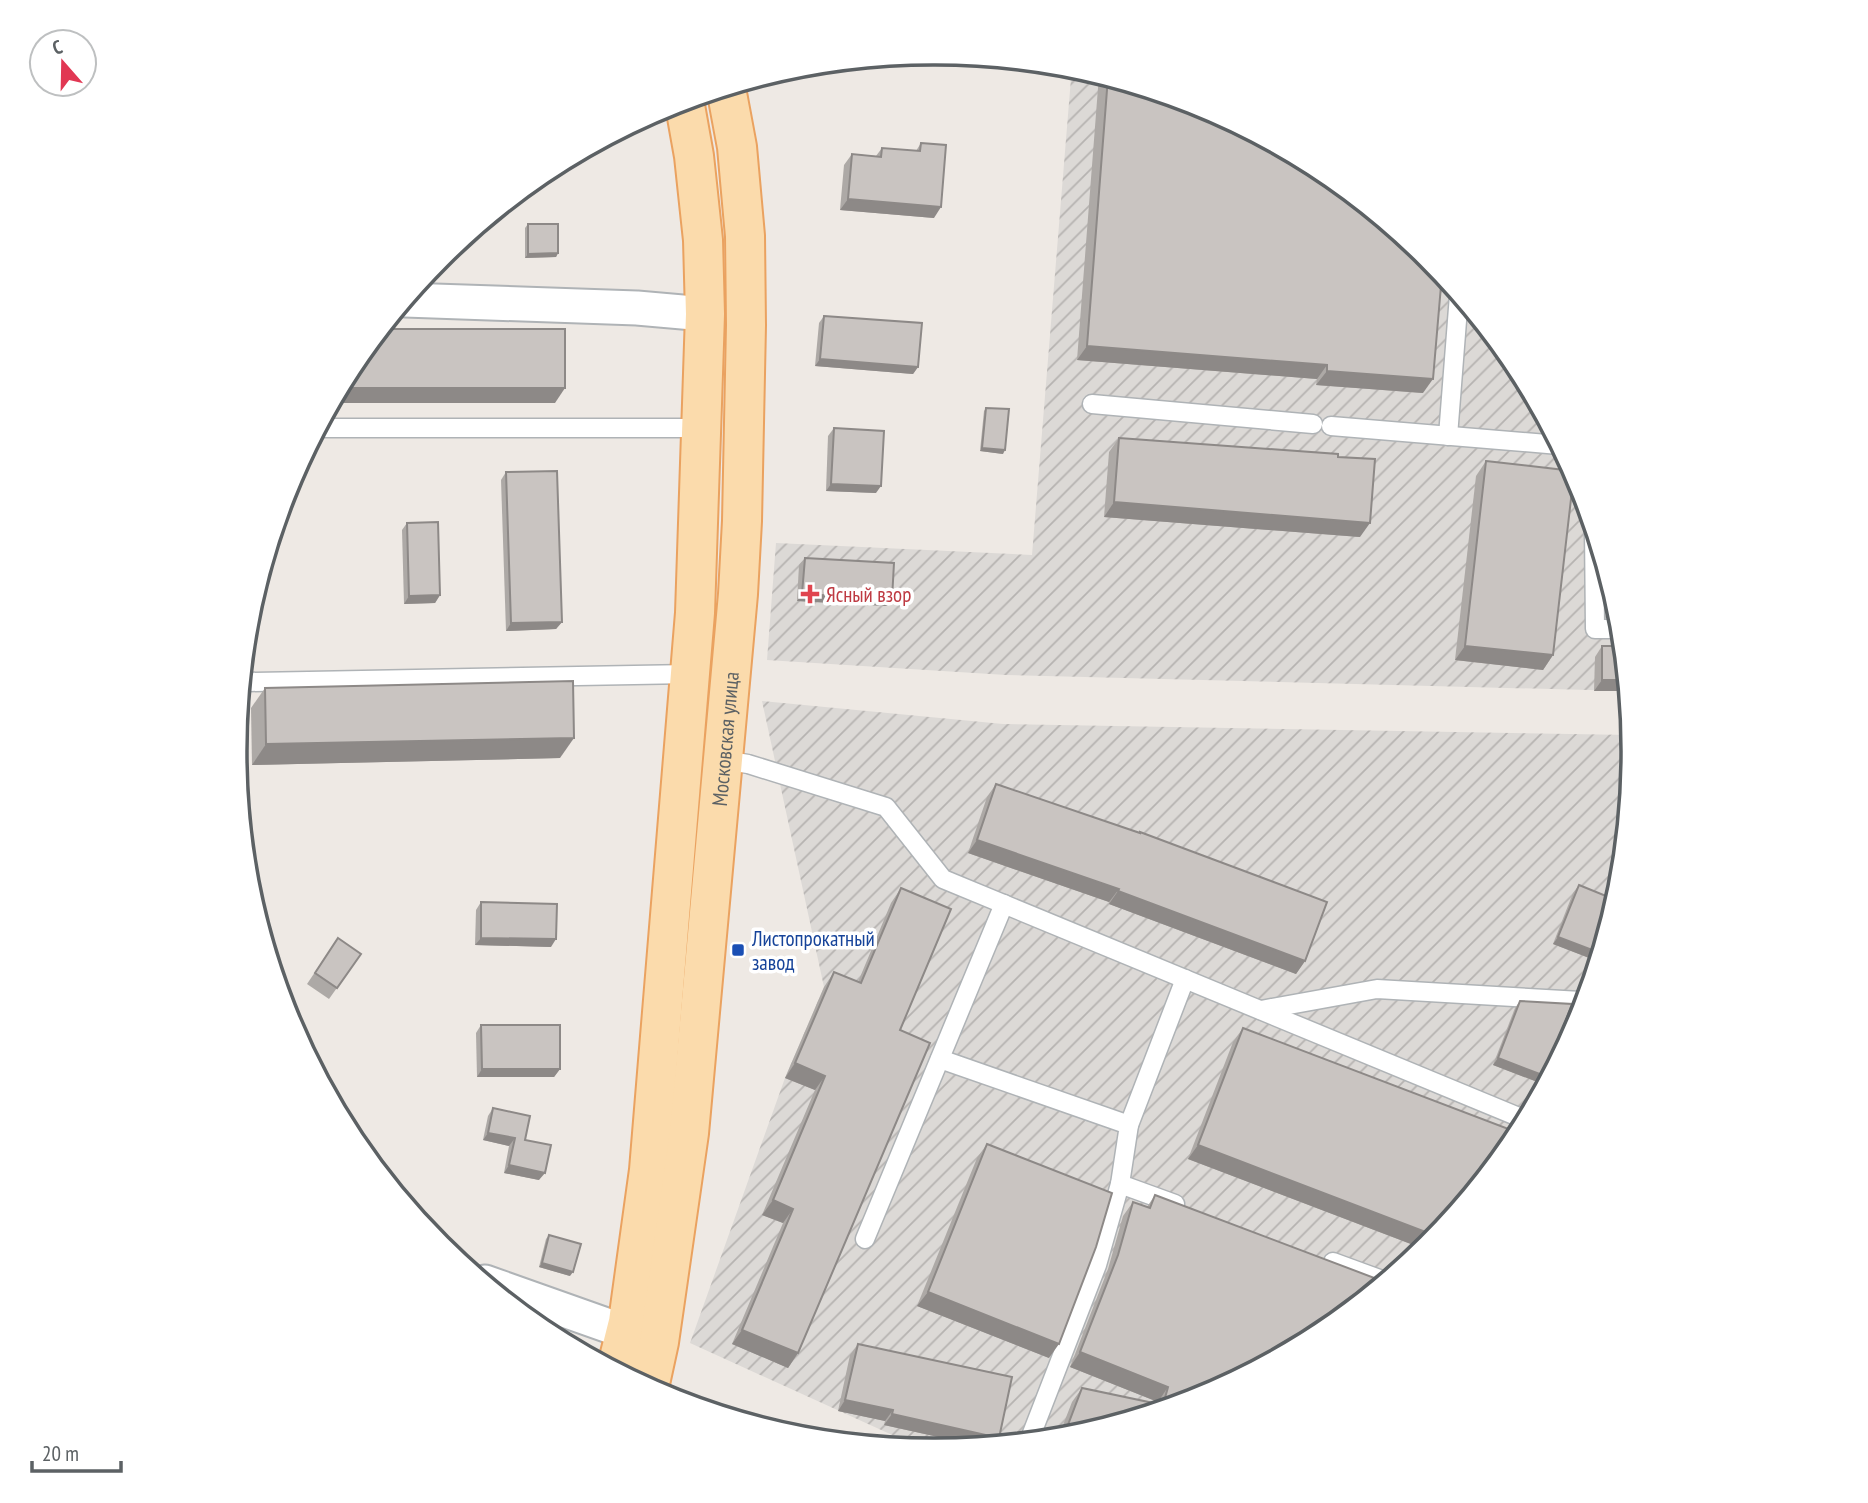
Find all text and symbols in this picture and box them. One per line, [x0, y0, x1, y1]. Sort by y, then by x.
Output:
north arrow [28, 28, 98, 98]
text: С [49, 34, 66, 60]
place label: Ясный взор [826, 581, 911, 608]
marker: Ясный взор [800, 584, 820, 604]
street label: Московская улица [705, 670, 744, 807]
place label: Листопрокатный завод [751, 925, 875, 976]
marker: Листопрокатный завод [730, 942, 746, 958]
scale bar [32, 1430, 121, 1474]
text: 20 m [42, 1440, 79, 1467]

